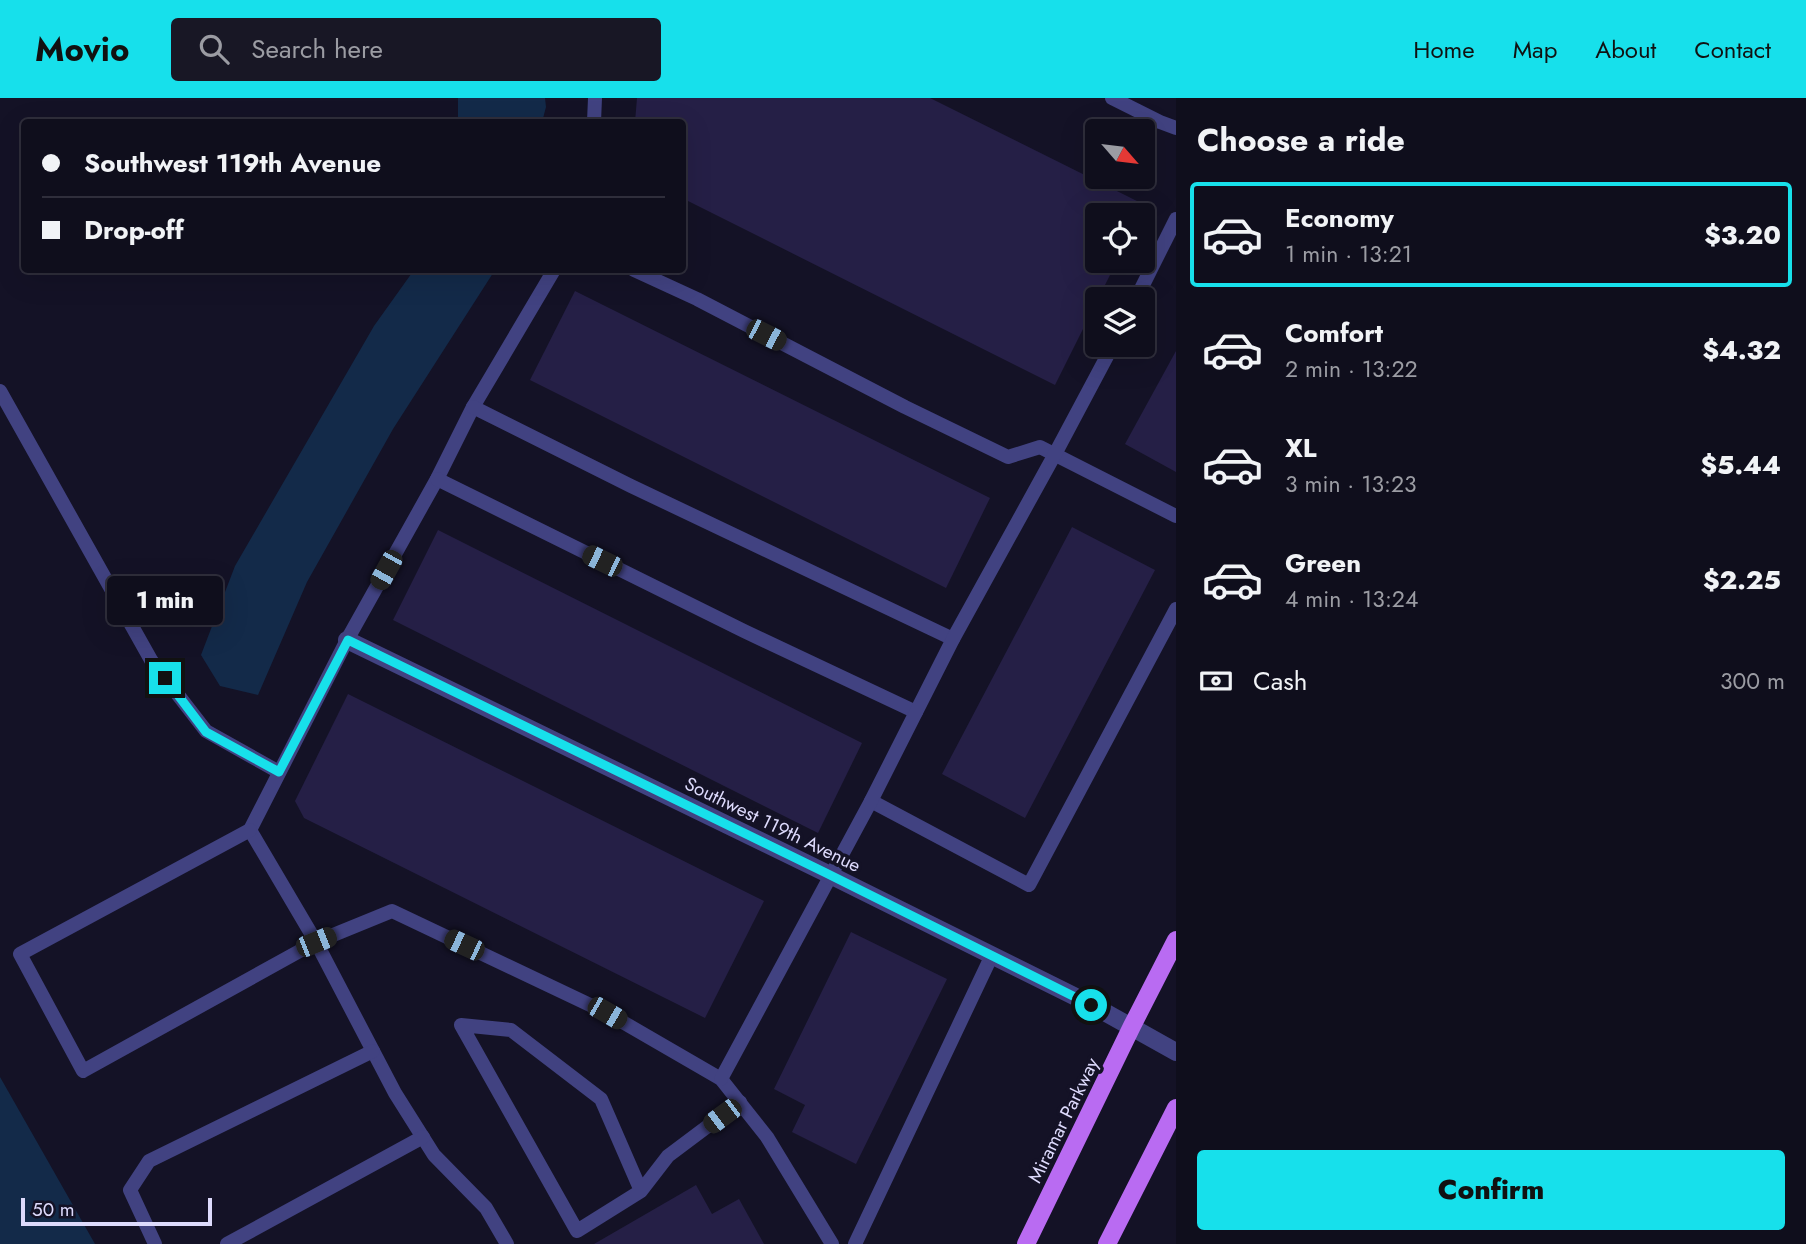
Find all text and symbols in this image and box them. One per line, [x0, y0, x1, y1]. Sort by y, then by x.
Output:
search box [171, 18, 661, 81]
text: Movio [35, 26, 129, 73]
icon: search [195, 30, 233, 68]
text: Search here [251, 30, 383, 68]
text: Home [1413, 32, 1475, 67]
text: Map [1513, 32, 1557, 67]
text: About [1595, 32, 1656, 67]
text: Contact [1694, 32, 1771, 67]
text: Choose a ride [1197, 117, 1405, 163]
north arrow [1085, 119, 1155, 189]
map controls [1085, 119, 1155, 357]
text: Southwest 119th Avenue [84, 144, 381, 182]
text: Economy [1285, 199, 1394, 237]
button: locate [1085, 203, 1155, 273]
icon: car [1201, 203, 1264, 266]
text: Drop-off [84, 211, 184, 249]
text: $3.20 [1704, 216, 1781, 254]
text: 1 min · 13:21 [1285, 237, 1412, 271]
button: layers [1085, 287, 1155, 357]
text: Comfort [1285, 314, 1383, 352]
car [743, 316, 790, 354]
icon: car [1201, 318, 1264, 381]
text: $4.32 [1702, 331, 1781, 369]
text: 2 min · 13:22 [1285, 352, 1418, 386]
text: XL [1285, 429, 1317, 467]
icon: car [1201, 433, 1264, 496]
text: $5.44 [1701, 446, 1781, 484]
text: 3 min · 13:23 [1285, 467, 1417, 501]
car [579, 542, 626, 580]
text: Green [1285, 544, 1361, 582]
car [367, 547, 406, 593]
icon: car [1201, 548, 1264, 611]
text: $2.25 [1703, 561, 1781, 599]
callout: 1 min [107, 576, 223, 626]
text: 4 min · 13:24 [1285, 582, 1418, 616]
text: 1 min [136, 583, 194, 617]
route end [149, 662, 181, 694]
icon: cash [1197, 662, 1235, 700]
text: Cash [1253, 662, 1307, 700]
text: 300 m [1720, 664, 1785, 698]
street label: Southwest 119th Avenue [680, 770, 866, 879]
car [293, 924, 340, 960]
car [441, 927, 488, 963]
route start [1075, 989, 1107, 1021]
car [584, 993, 631, 1033]
street label: Miramar Parkway [1021, 1052, 1106, 1188]
car [699, 1095, 746, 1137]
button: Confirm [1197, 1150, 1785, 1230]
scale bar [21, 1195, 212, 1227]
text: 50 m [32, 1196, 75, 1223]

